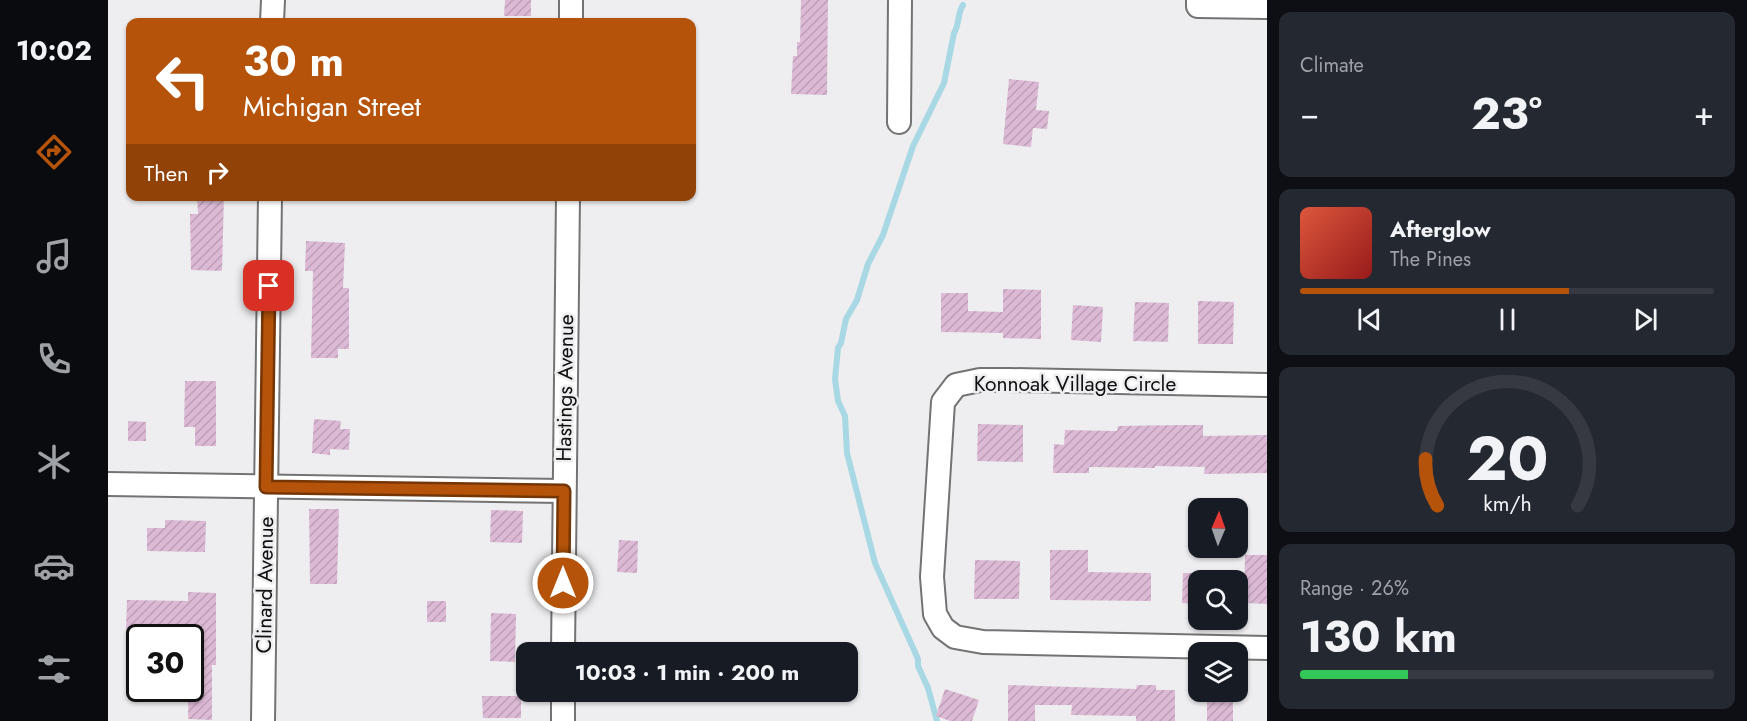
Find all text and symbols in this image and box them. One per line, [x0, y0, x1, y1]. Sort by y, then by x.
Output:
text: 10:02 [16, 31, 92, 70]
text: 30 m [243, 31, 344, 92]
icon: left [144, 42, 222, 120]
text: Climate [1300, 51, 1364, 80]
text: 23° [1471, 81, 1542, 146]
text: Michigan Street [243, 87, 421, 126]
text: − [1300, 90, 1319, 137]
text: + [1694, 90, 1714, 137]
icon: directions [33, 131, 75, 173]
icon: right [201, 156, 234, 189]
text: Then [144, 157, 189, 189]
text: Afterglow [1390, 213, 1491, 245]
icon: music [33, 235, 75, 277]
text: The Pines [1390, 245, 1471, 274]
pin [243, 260, 294, 311]
icon: arrive [252, 269, 285, 302]
icon: previous [1353, 303, 1386, 336]
icon: pause [1491, 303, 1524, 336]
icon: next [1629, 303, 1662, 336]
street label: Hastings Avenue [549, 314, 581, 462]
icon: phone [33, 338, 75, 380]
street label: Konnoak Village Circle [974, 369, 1176, 399]
text: 20 [1466, 413, 1548, 503]
icon: climate [33, 441, 75, 483]
text: km/h [1483, 489, 1531, 520]
north arrow [1188, 498, 1248, 558]
map controls [1188, 498, 1248, 702]
street label: Clinard Avenue [249, 516, 281, 654]
icon: car [33, 545, 75, 587]
position arrow [531, 551, 595, 615]
button: search [1188, 570, 1248, 630]
text: Range · 26% [1300, 574, 1409, 603]
text: 130 km [1300, 604, 1457, 669]
speed limit sign: 30 [126, 624, 204, 702]
button: layers [1188, 642, 1248, 702]
icon: filters [33, 648, 75, 690]
text: 10:03 · 1 min · 200 m [575, 656, 799, 688]

